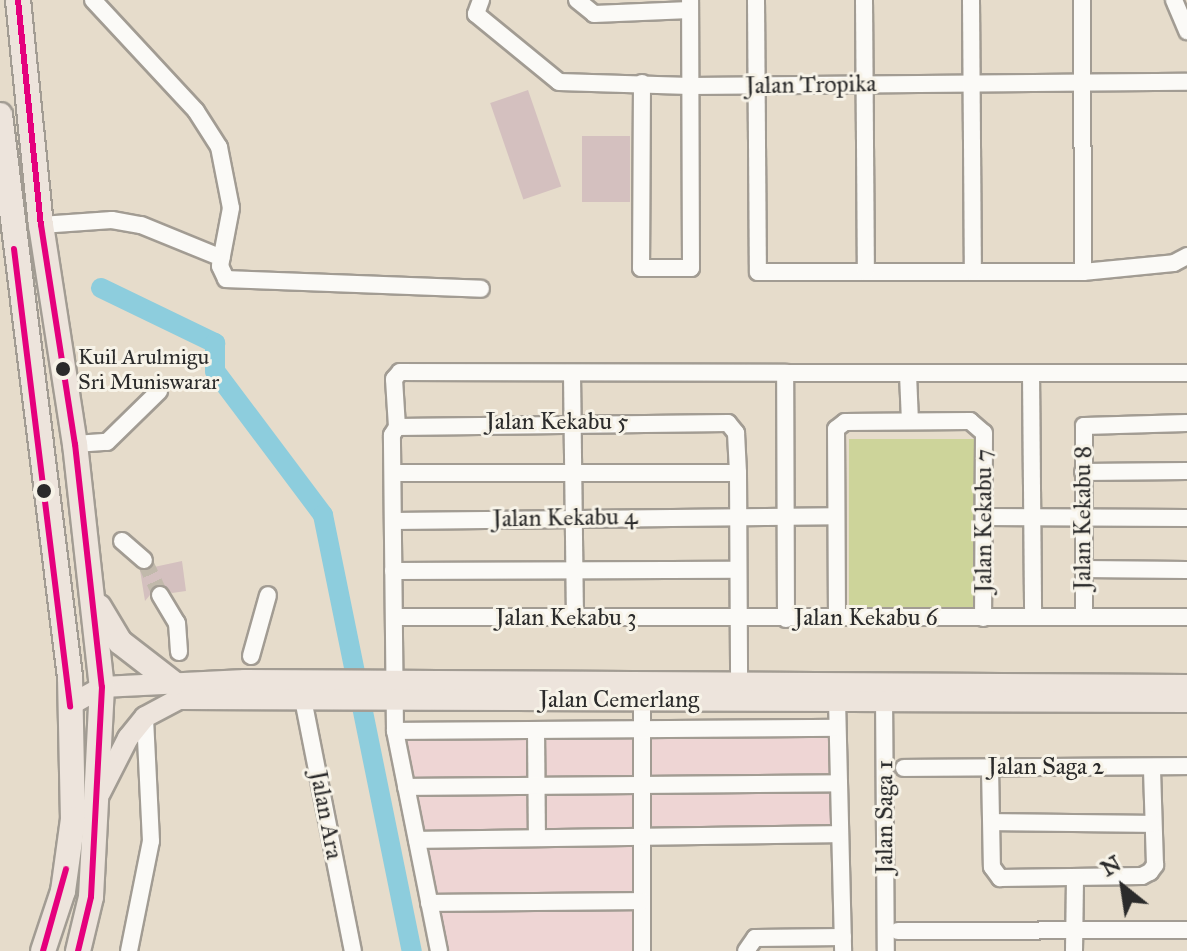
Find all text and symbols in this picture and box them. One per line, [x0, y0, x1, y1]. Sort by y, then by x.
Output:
street label: Jalan Tropika [745, 69, 877, 101]
place label: Kuil Arulmigu Sri Muniswarar [78, 343, 219, 394]
marker: Kuil Arulmigu Sri Muniswarar [55, 361, 71, 377]
street label: Jalan Kekabu 5 [486, 408, 628, 436]
street label: Jalan Kekabu 8 [1069, 446, 1097, 590]
street label: Jalan Kekabu 7 [970, 449, 998, 593]
unlabelled marker [36, 483, 52, 499]
street label: Jalan Kekabu 4 [492, 502, 638, 534]
street label: Jalan Kekabu 3 [495, 604, 637, 632]
street label: Jalan Kekabu 6 [794, 604, 938, 632]
street label: Jalan Cemerlang [539, 686, 699, 714]
street label: Jalan Saga 2 [988, 753, 1104, 781]
street label: Jalan Saga 1 [871, 760, 899, 874]
street label: Jalan Ara [303, 768, 349, 862]
north arrow [1083, 847, 1163, 927]
text: N [1096, 849, 1126, 882]

